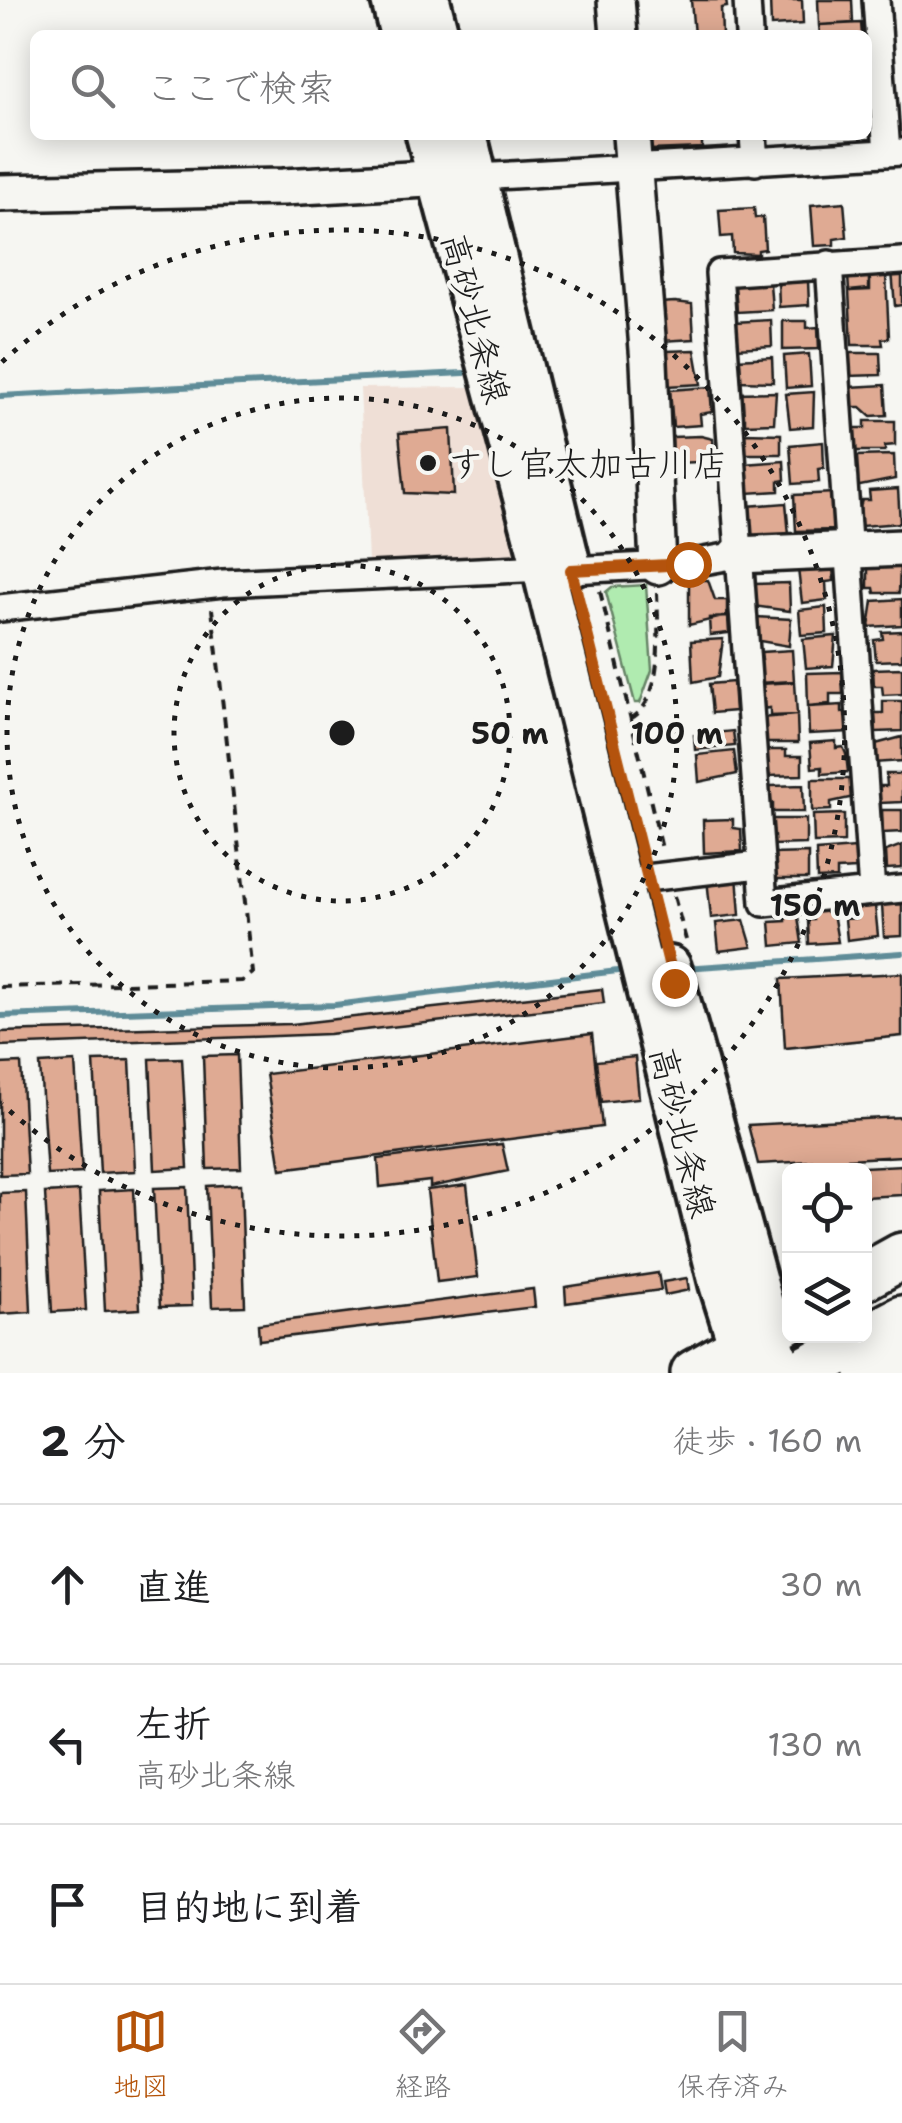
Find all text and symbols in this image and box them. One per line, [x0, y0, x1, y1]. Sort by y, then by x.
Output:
search box [30, 30, 872, 140]
icon: search [65, 58, 120, 113]
text: ここで検索 [145, 62, 335, 113]
street label: 高砂北条線 [431, 227, 521, 409]
place label: すし官太加古川店 [448, 440, 728, 487]
marker: すし官太加古川店 [417, 452, 439, 474]
route start [666, 542, 712, 588]
text: 50 m [471, 713, 549, 754]
text: 100 m [631, 713, 723, 754]
centre of rings [324, 715, 360, 751]
text: 150 m [770, 885, 860, 926]
route end [652, 961, 698, 1007]
street label: 高砂北条線 [639, 1041, 727, 1223]
map controls [782, 1163, 872, 1343]
button: locate [782, 1163, 872, 1253]
button: layers [782, 1253, 872, 1343]
text: 2 分 [40, 1413, 126, 1469]
text: 徒歩 · 160 m [672, 1419, 862, 1462]
icon: ahead [40, 1557, 95, 1612]
text: 直進 [135, 1561, 211, 1612]
text: 30 m [779, 1563, 862, 1606]
text: 左折 [135, 1698, 211, 1749]
icon: left [40, 1717, 95, 1772]
text: 130 m [767, 1723, 862, 1766]
text: 高砂北条線 [135, 1753, 295, 1796]
icon: arrive [40, 1877, 95, 1932]
text: 目的地に到着 [135, 1881, 363, 1932]
tab: 地図 [113, 2004, 169, 2105]
tab: 経路 [395, 2004, 451, 2105]
tab: 保存済み [677, 2004, 789, 2105]

